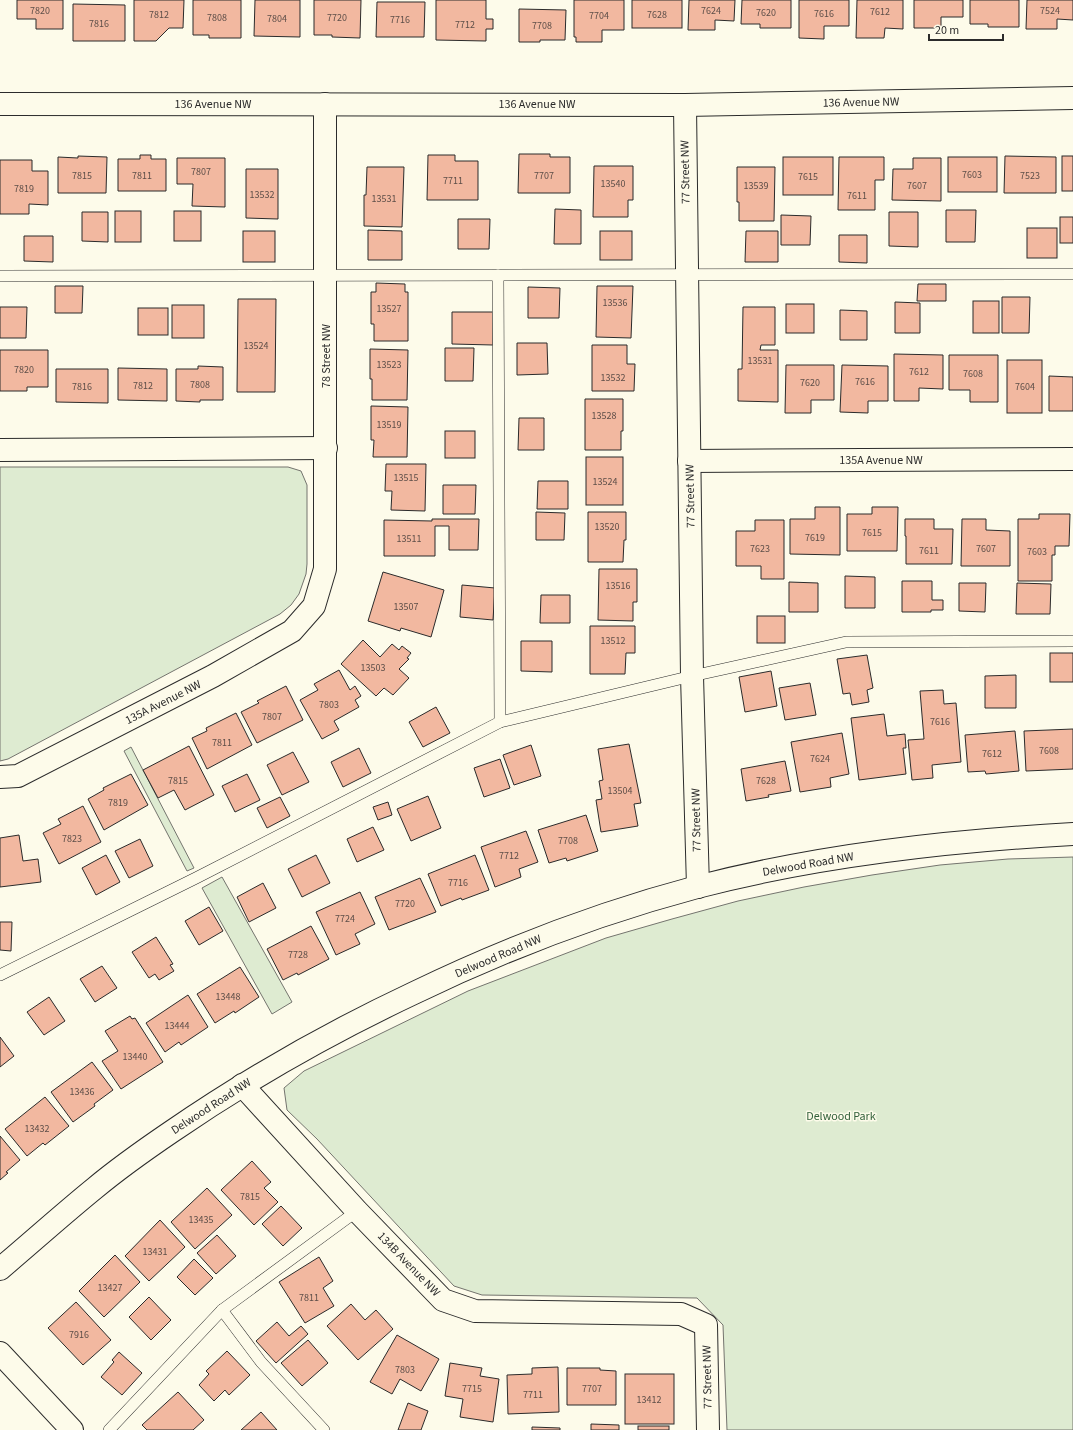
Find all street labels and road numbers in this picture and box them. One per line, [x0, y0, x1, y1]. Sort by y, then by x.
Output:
street label: 136 Avenue NW [822, 93, 900, 112]
street label: 136 Avenue NW [175, 96, 252, 113]
street label: 136 Avenue NW [499, 96, 576, 113]
street label: 77 Street NW [676, 139, 695, 204]
street label: 78 Street NW [318, 323, 335, 388]
street label: 135A Avenue NW [839, 452, 923, 469]
street label: 77 Street NW [681, 463, 700, 528]
street label: 135A Avenue NW [122, 676, 205, 729]
street label: 77 Street NW [687, 787, 706, 852]
street label: Delwood Road NW [761, 848, 856, 881]
street label: Delwood Road NW [452, 930, 545, 982]
street label: Delwood Road NW [168, 1074, 255, 1139]
street label: 134B Avenue NW [373, 1228, 444, 1301]
street label: 77 Street NW [698, 1344, 717, 1409]

